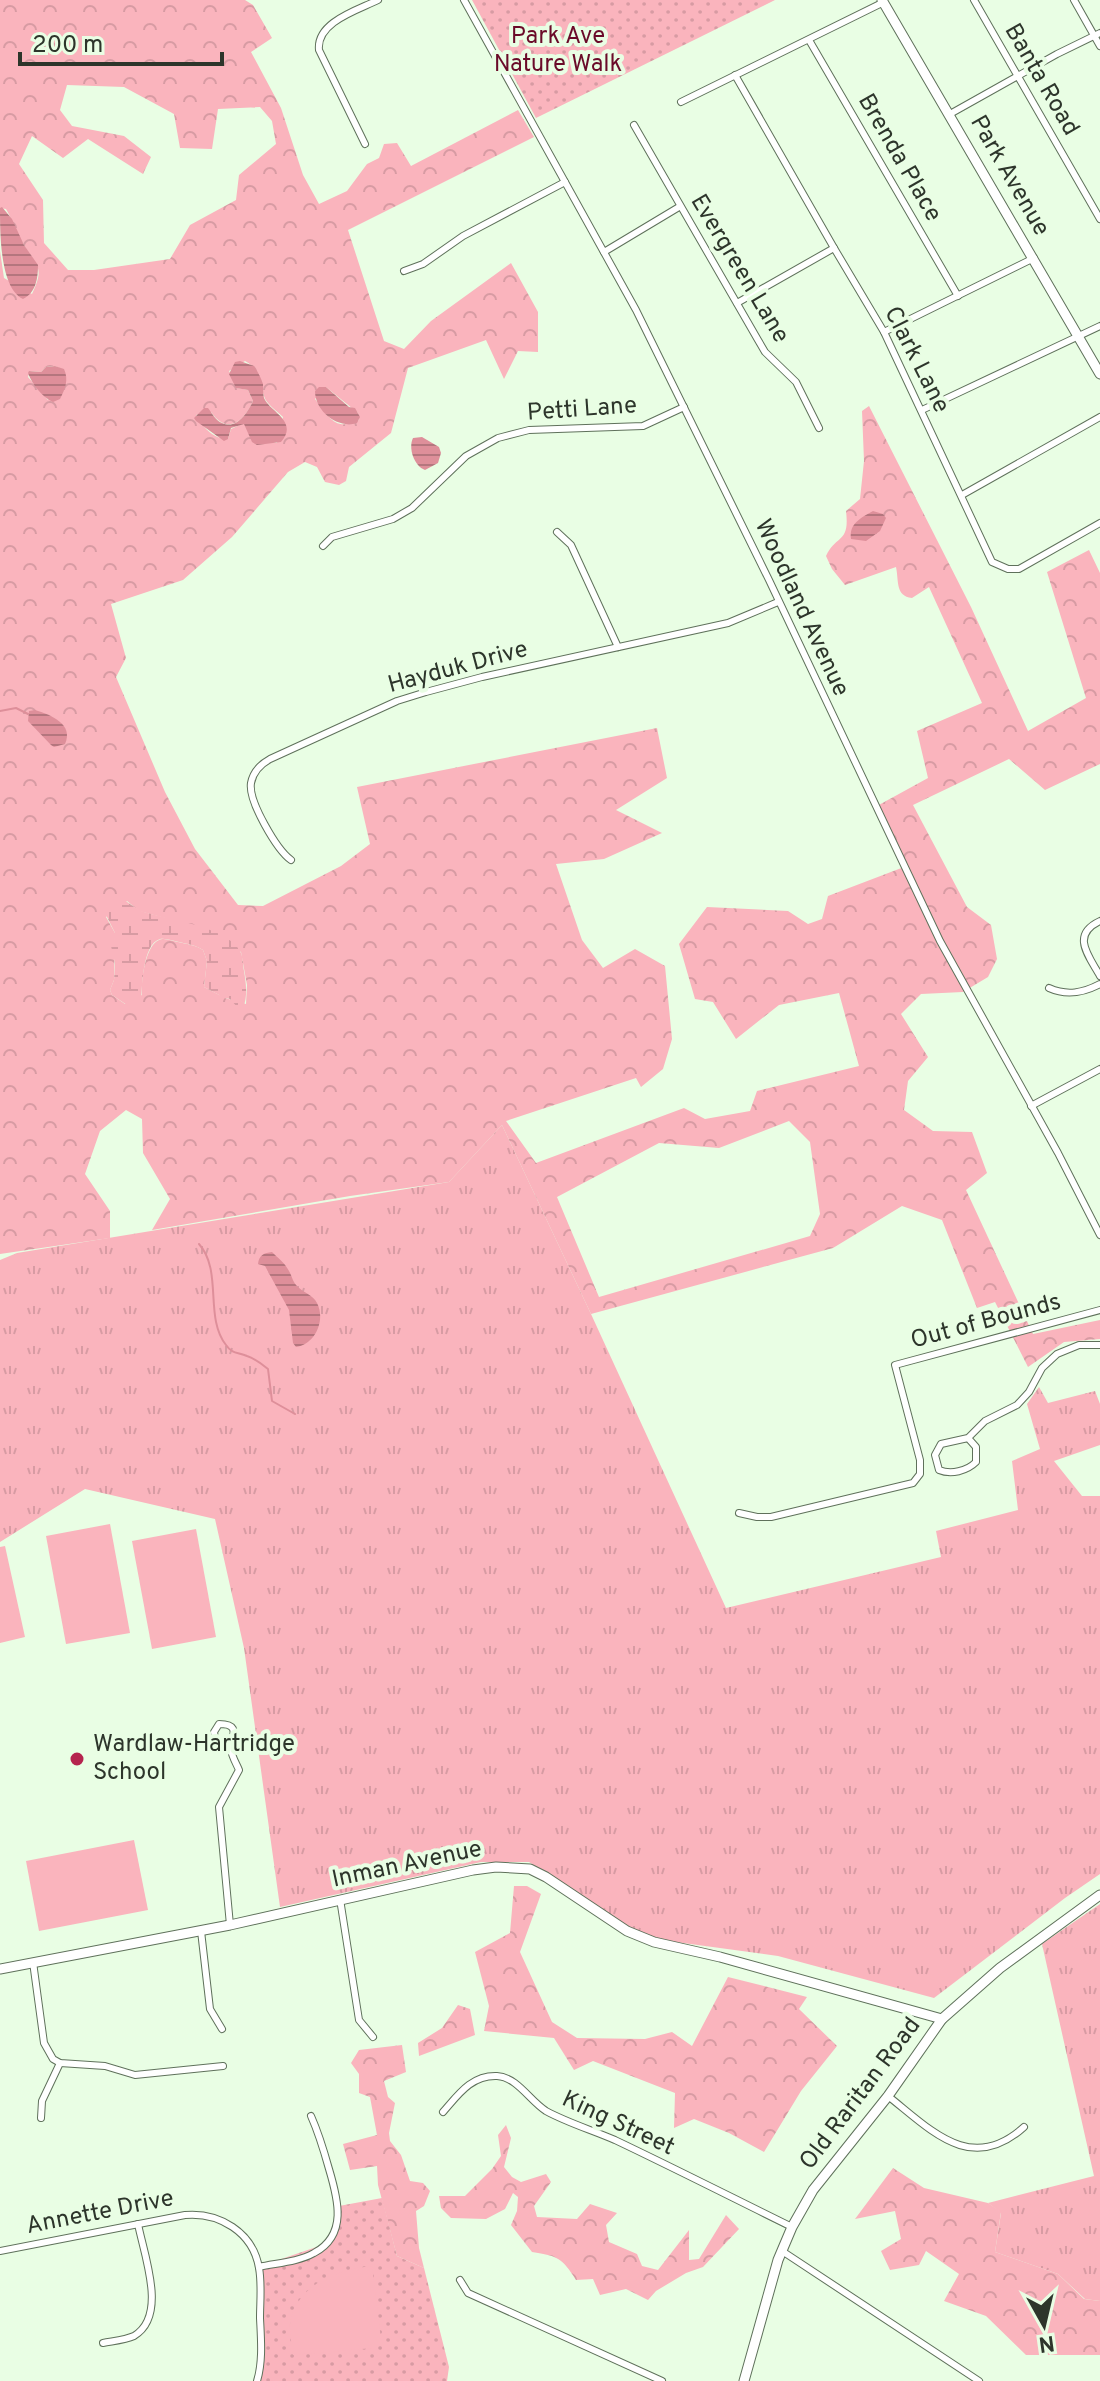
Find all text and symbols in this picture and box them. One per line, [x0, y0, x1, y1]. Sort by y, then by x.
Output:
scale bar [20, 16, 222, 66]
street label: Banta Road [997, 18, 1085, 142]
park label: Park Ave Nature Walk [494, 22, 622, 80]
text: 200 m [32, 31, 103, 61]
street label: Brenda Place [850, 89, 948, 227]
street label: Park Avenue [962, 110, 1056, 242]
street label: Evergreen Lane [683, 189, 795, 349]
street label: Clark Lane [876, 302, 956, 418]
street label: Petti Lane [526, 391, 638, 429]
street label: Woodland Avenue [747, 515, 855, 701]
street label: Hayduk Drive [385, 635, 531, 701]
street label: Out of Bounds [908, 1288, 1064, 1356]
place label: Wardlaw-Hartridge School [93, 1730, 295, 1788]
marker: Wardlaw-Hartridge School [68, 1750, 86, 1768]
street label: Inman Avenue [329, 1834, 485, 1896]
street label: Old Raritan Road [794, 2012, 928, 2176]
street label: King Street [557, 2085, 679, 2163]
street label: Annette Drive [24, 2184, 176, 2242]
north arrow [1004, 2285, 1084, 2365]
text: N [1037, 2328, 1056, 2357]

